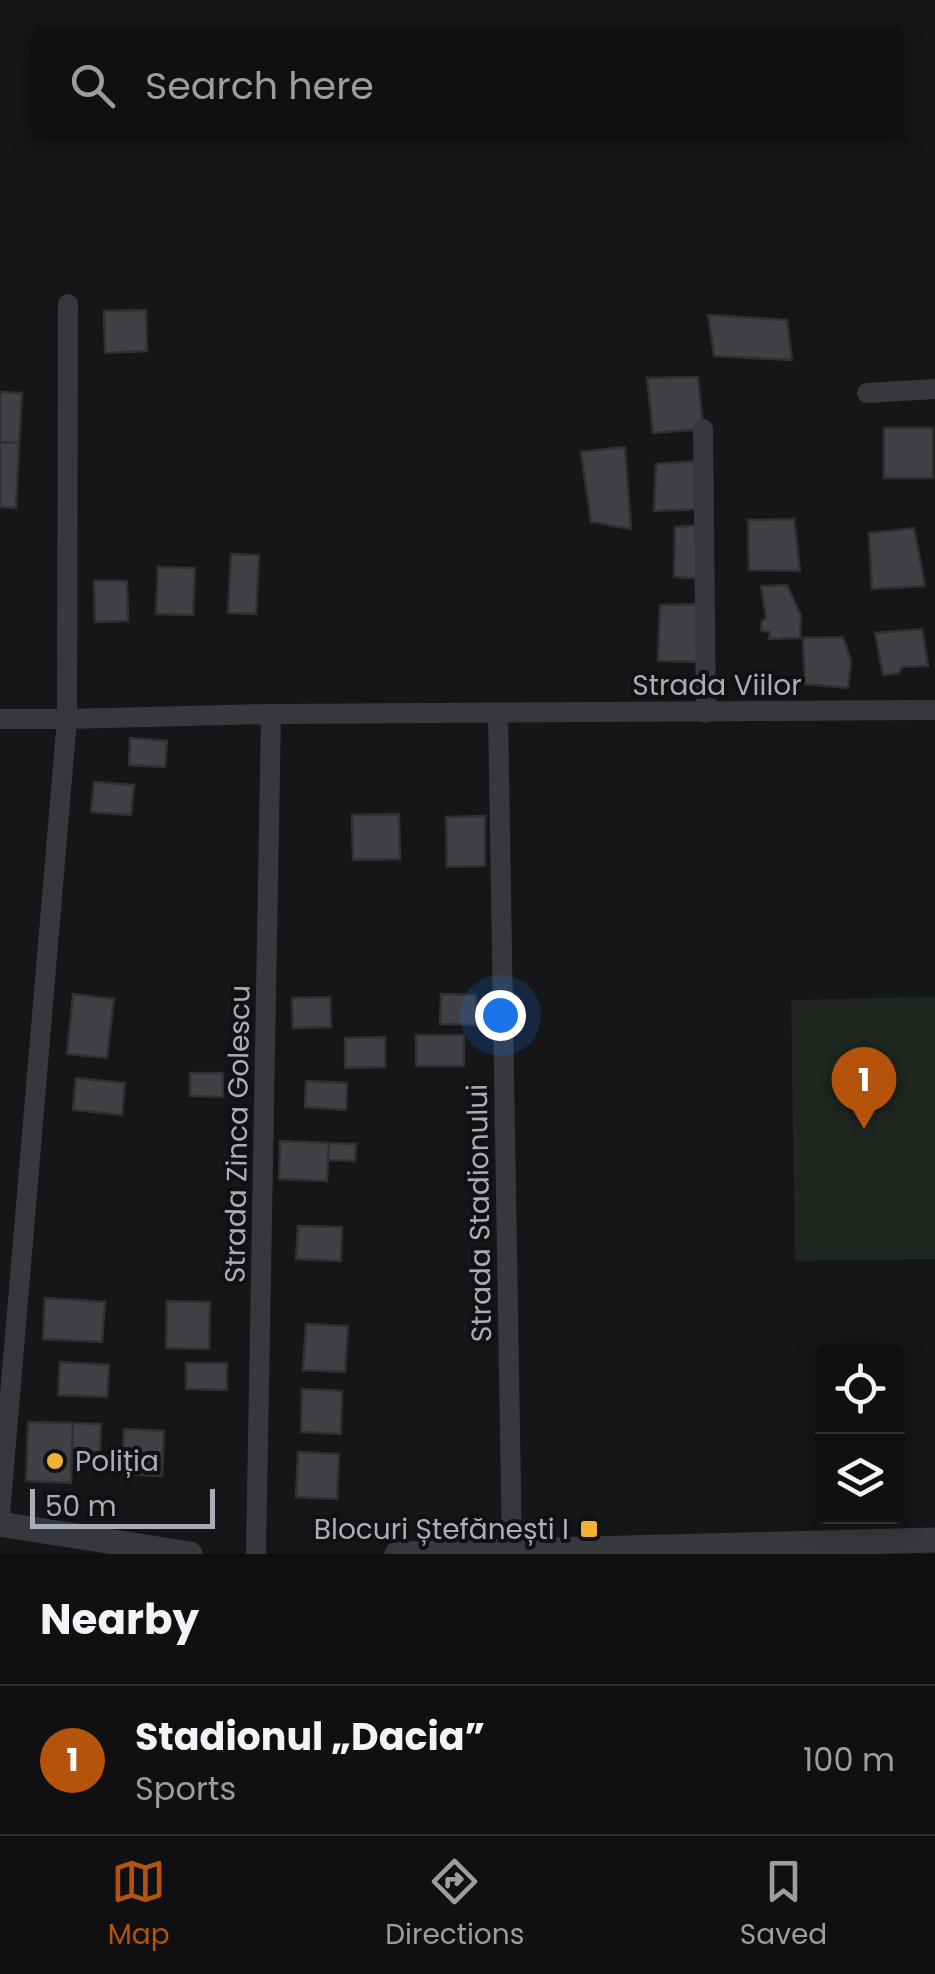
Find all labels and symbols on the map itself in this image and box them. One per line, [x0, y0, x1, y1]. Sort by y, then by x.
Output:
street label: Strada Viilor [632, 666, 802, 705]
street label: Strada Zinca Golescu [215, 985, 260, 1283]
your location [475, 990, 526, 1041]
pin: 1 [832, 1046, 896, 1129]
street label: Strada Stadionului [458, 1084, 501, 1342]
place label: Poliția [75, 1442, 159, 1481]
marker: Poliția [44, 1450, 66, 1472]
scale bar [30, 1484, 215, 1528]
place label: Blocuri Ștefănești I [314, 1510, 569, 1549]
marker: Blocuri Ștefănești I [578, 1518, 600, 1540]

